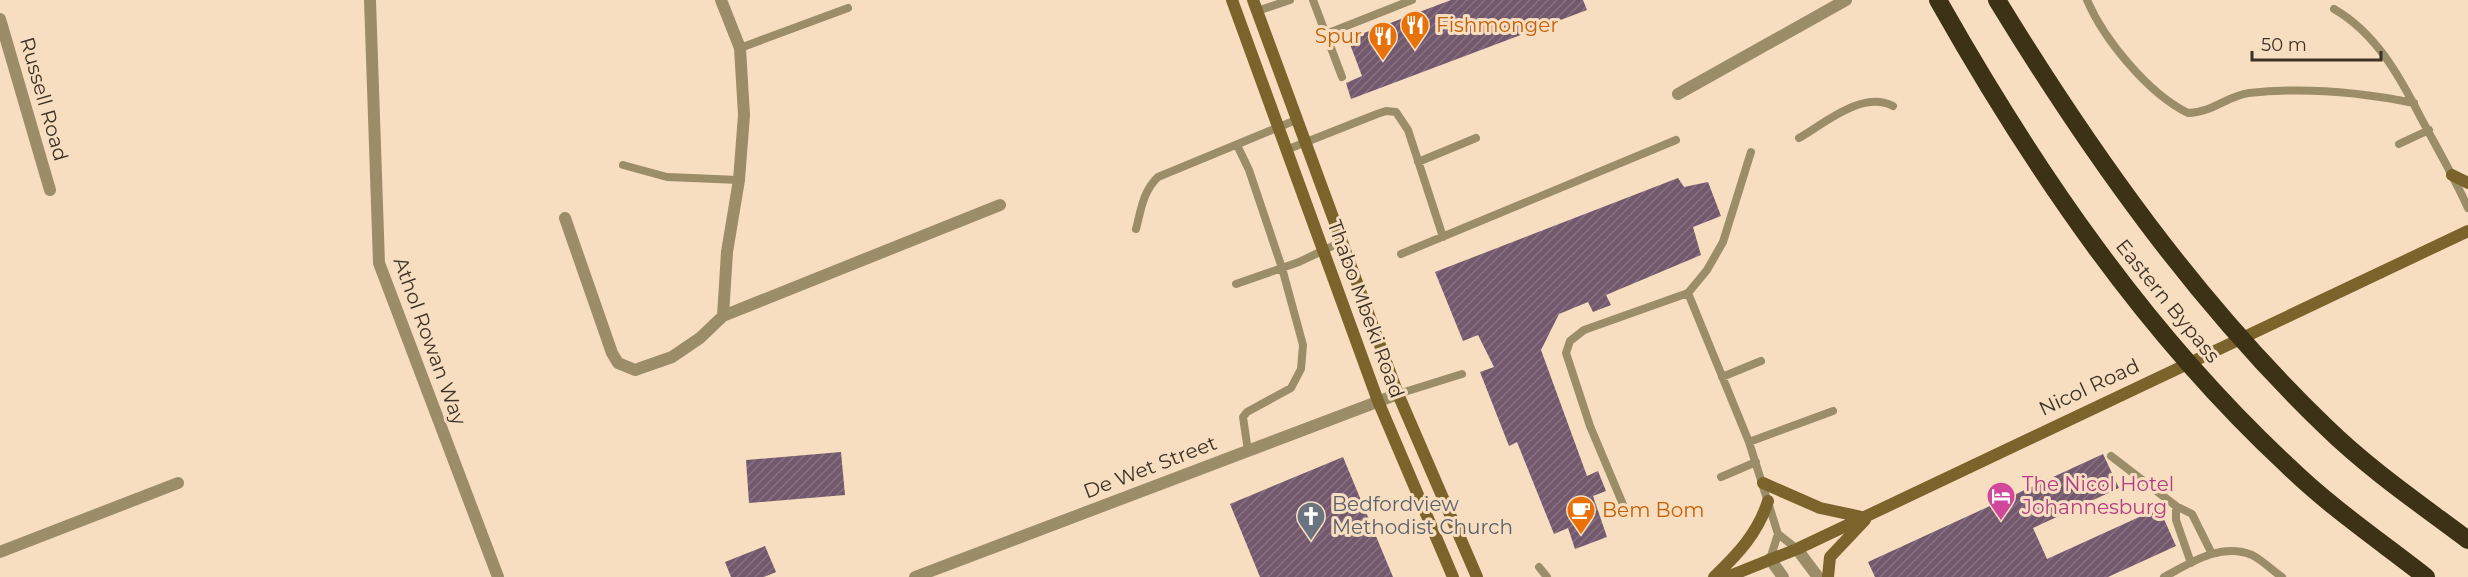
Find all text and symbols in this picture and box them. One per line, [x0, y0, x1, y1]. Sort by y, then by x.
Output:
restaurant icon: Fishmonger [1399, 9, 1431, 51]
place label: Fishmonger [1436, 13, 1558, 37]
restaurant icon: Spur [1367, 20, 1399, 62]
place label: Spur [1315, 24, 1362, 48]
scale bar [2252, 24, 2381, 62]
street label: Russell Road [15, 34, 73, 164]
text: 50 m [2261, 34, 2307, 56]
street label: Thabo Mbeki Road [1323, 217, 1409, 401]
street label: Eastern Bypass [2111, 234, 2225, 368]
street label: Athol Rowan Way [388, 254, 472, 428]
street label: Nicol Road [2035, 353, 2143, 421]
street label: De Wet Street [1080, 431, 1220, 503]
place label: The Nicol Hotel Johannesburg [2021, 472, 2174, 519]
hotel icon: The Nicol Hotel Johannesburg [1985, 480, 2017, 522]
place label: Bedfordview Methodist Church [1332, 492, 1513, 539]
cafe icon: Bem Bom [1565, 494, 1597, 536]
place label: Bem Bom [1602, 498, 1704, 522]
church icon: Bedfordview Methodist Church [1295, 500, 1327, 542]

